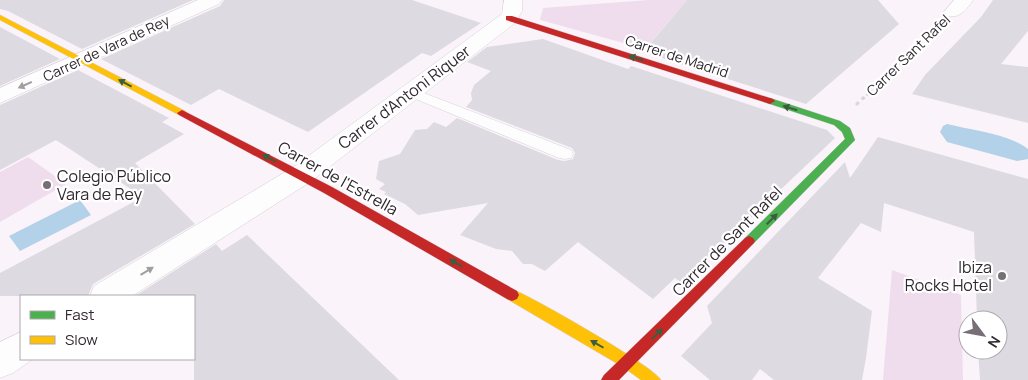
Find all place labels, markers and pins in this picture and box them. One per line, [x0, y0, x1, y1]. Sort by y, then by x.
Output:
place label: Colegio Público Vara de Rey [57, 165, 171, 205]
marker: Colegio Público Vara de Rey [41, 179, 53, 191]
place label: Ibiza Rocks Hotel [905, 256, 992, 296]
marker: Ibiza Rocks Hotel [996, 270, 1008, 282]

